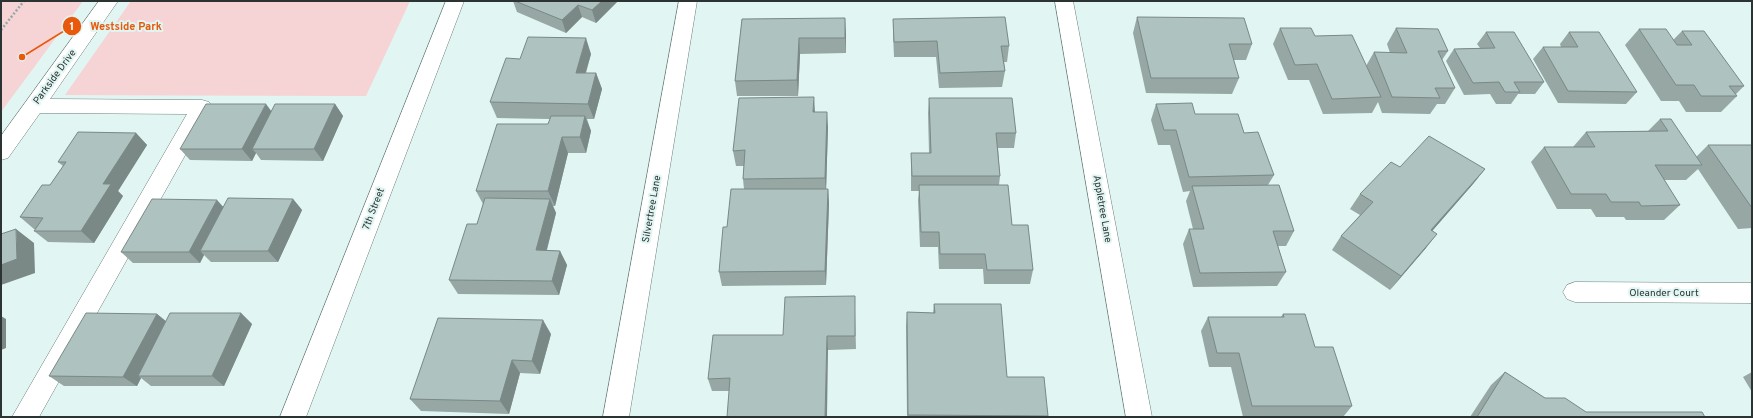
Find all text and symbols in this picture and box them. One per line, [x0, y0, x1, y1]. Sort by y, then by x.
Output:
callout: Westside Park [62, 14, 170, 37]
text: 1 [70, 19, 74, 35]
text: Westside Park [90, 20, 162, 34]
street label: Parkside Drive [31, 47, 79, 107]
street label: Silvertree Lane [640, 174, 664, 244]
street label: Appletree Lane [1090, 174, 1114, 244]
street label: 7th Street [360, 186, 388, 232]
street label: Oleander Court [1629, 287, 1699, 300]

